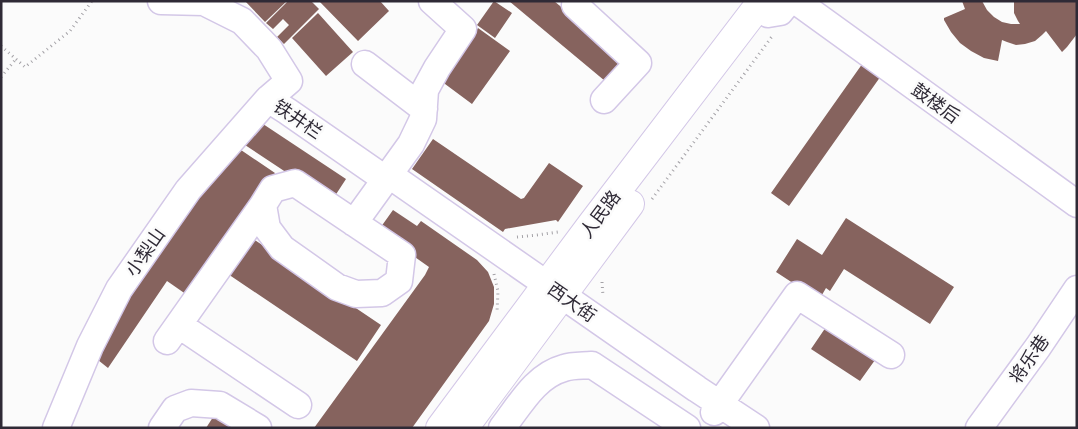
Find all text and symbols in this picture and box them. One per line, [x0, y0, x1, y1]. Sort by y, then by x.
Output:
street label: 鼓楼后 [908, 79, 964, 127]
street label: 铁井栏 [270, 95, 326, 143]
street label: 人民路 [575, 186, 625, 242]
street label: 小梨山 [121, 224, 169, 280]
street label: 西大街 [544, 278, 600, 326]
street label: 将乐巷 [1005, 331, 1053, 387]

